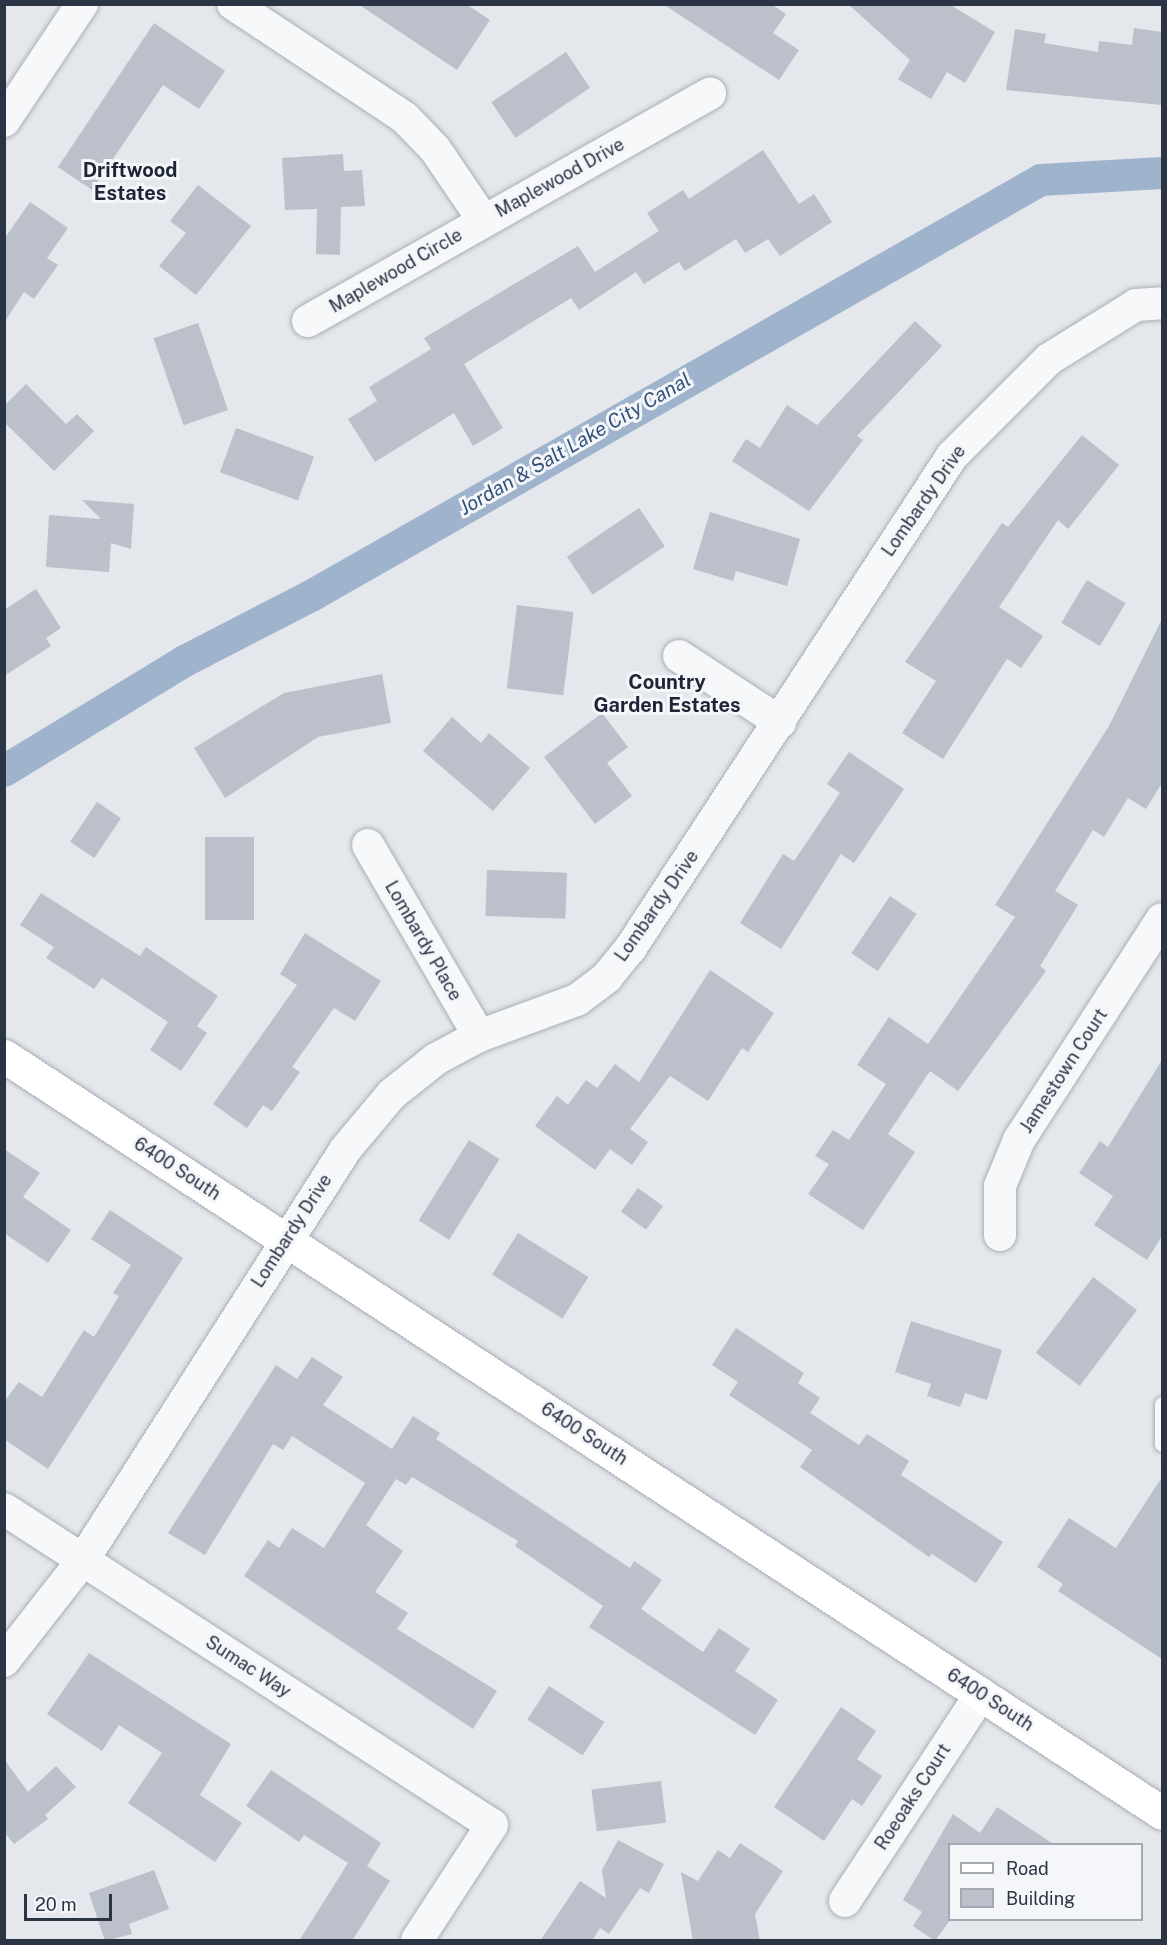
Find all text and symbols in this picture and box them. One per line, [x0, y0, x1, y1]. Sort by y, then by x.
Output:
street label: Maplewood Drive [492, 134, 628, 222]
district label: Driftwood Estates [83, 159, 177, 206]
street label: Maplewood Circle [326, 224, 466, 318]
water label: Jordan & Salt Lake City Canal [455, 368, 695, 520]
street label: Lombardy Drive [878, 441, 970, 561]
district label: Country Garden Estates [593, 671, 741, 718]
street label: Lombardy Drive [611, 846, 703, 966]
street label: Lombardy Place [380, 877, 466, 1005]
street label: Jamestown Court [1016, 1005, 1112, 1137]
street label: 6400 South [130, 1133, 224, 1205]
street label: Lombardy Drive [247, 1170, 337, 1292]
street label: 6400 South [537, 1398, 631, 1470]
street label: Sumac Way [201, 1631, 295, 1703]
street label: 6400 South [943, 1664, 1037, 1736]
street label: Roeoaks Court [871, 1740, 955, 1854]
legend [948, 1843, 1143, 1921]
text: Road [1006, 1858, 1049, 1879]
scale bar [27, 1882, 116, 1920]
text: Building [1006, 1888, 1075, 1909]
text: 20 m [35, 1894, 77, 1915]

